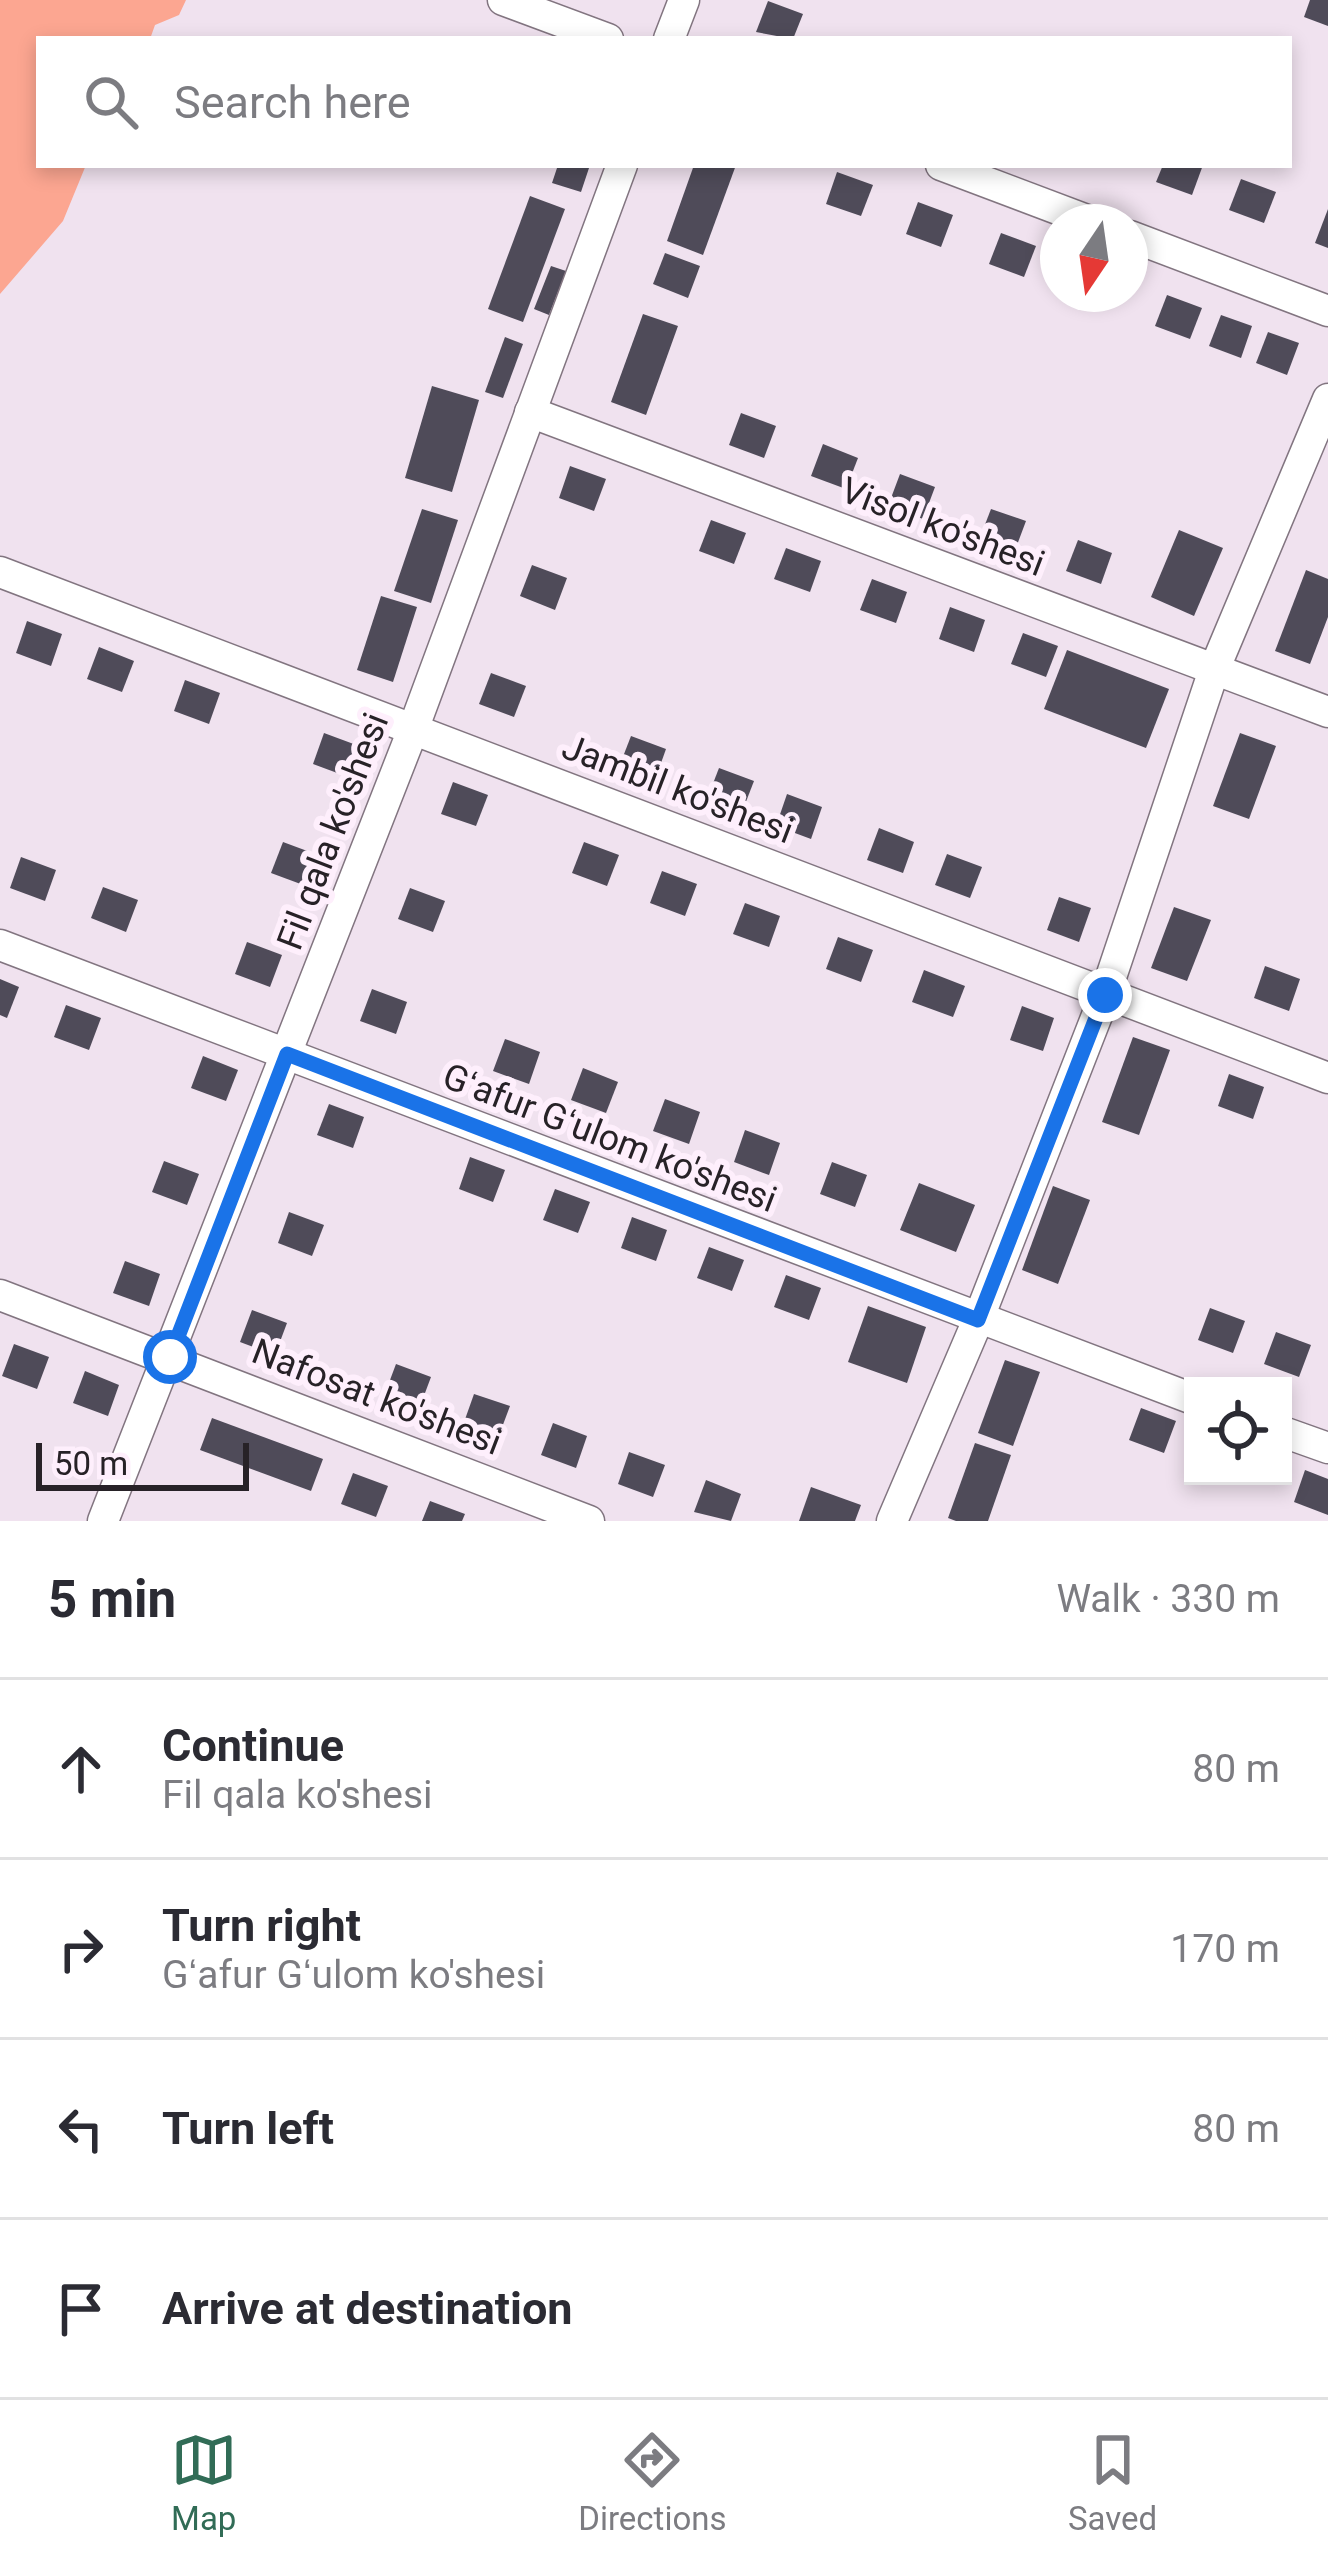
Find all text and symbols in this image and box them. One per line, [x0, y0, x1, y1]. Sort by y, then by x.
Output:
search box [36, 36, 1292, 168]
icon: search [78, 69, 144, 135]
text: Search here [174, 76, 411, 129]
north arrow [1040, 204, 1148, 312]
street label: Visol ko'shesi [835, 469, 1050, 585]
street label: Fil qala ko'shesi [269, 707, 397, 955]
street label: Jambil ko'shesi [556, 726, 799, 852]
route end [1078, 968, 1132, 1022]
street label: Gʻafur Gʻulom ko'shesi [437, 1055, 782, 1221]
route start [143, 1330, 197, 1384]
street label: Nafosat ko'shesi [246, 1330, 507, 1464]
map controls [1184, 1377, 1292, 1485]
button: locate [1184, 1377, 1292, 1485]
scale bar [36, 1437, 249, 1490]
text: 50 m [54, 1444, 128, 1483]
text: 5 min [48, 1570, 176, 1629]
text: Walk · 330 m [1056, 1576, 1280, 1622]
text: Continue [162, 1719, 344, 1772]
icon: ahead [48, 1736, 114, 1802]
text: 80 m [1192, 1746, 1280, 1792]
text: Fil qala ko'shesi [162, 1772, 433, 1818]
text: Turn right [162, 1899, 361, 1952]
icon: right [48, 1916, 114, 1982]
text: 170 m [1170, 1926, 1280, 1972]
text: Gʻafur Gʻulom ko'shesi [162, 1952, 545, 1998]
icon: left [48, 2096, 114, 2162]
text: Turn left [162, 2102, 334, 2155]
text: 80 m [1192, 2106, 1280, 2152]
icon: arrive [48, 2276, 114, 2342]
text: Arrive at destination [162, 2282, 573, 2335]
tab: Map [171, 2427, 237, 2538]
tab: Directions [578, 2427, 727, 2538]
tab: Saved [1068, 2427, 1157, 2538]

